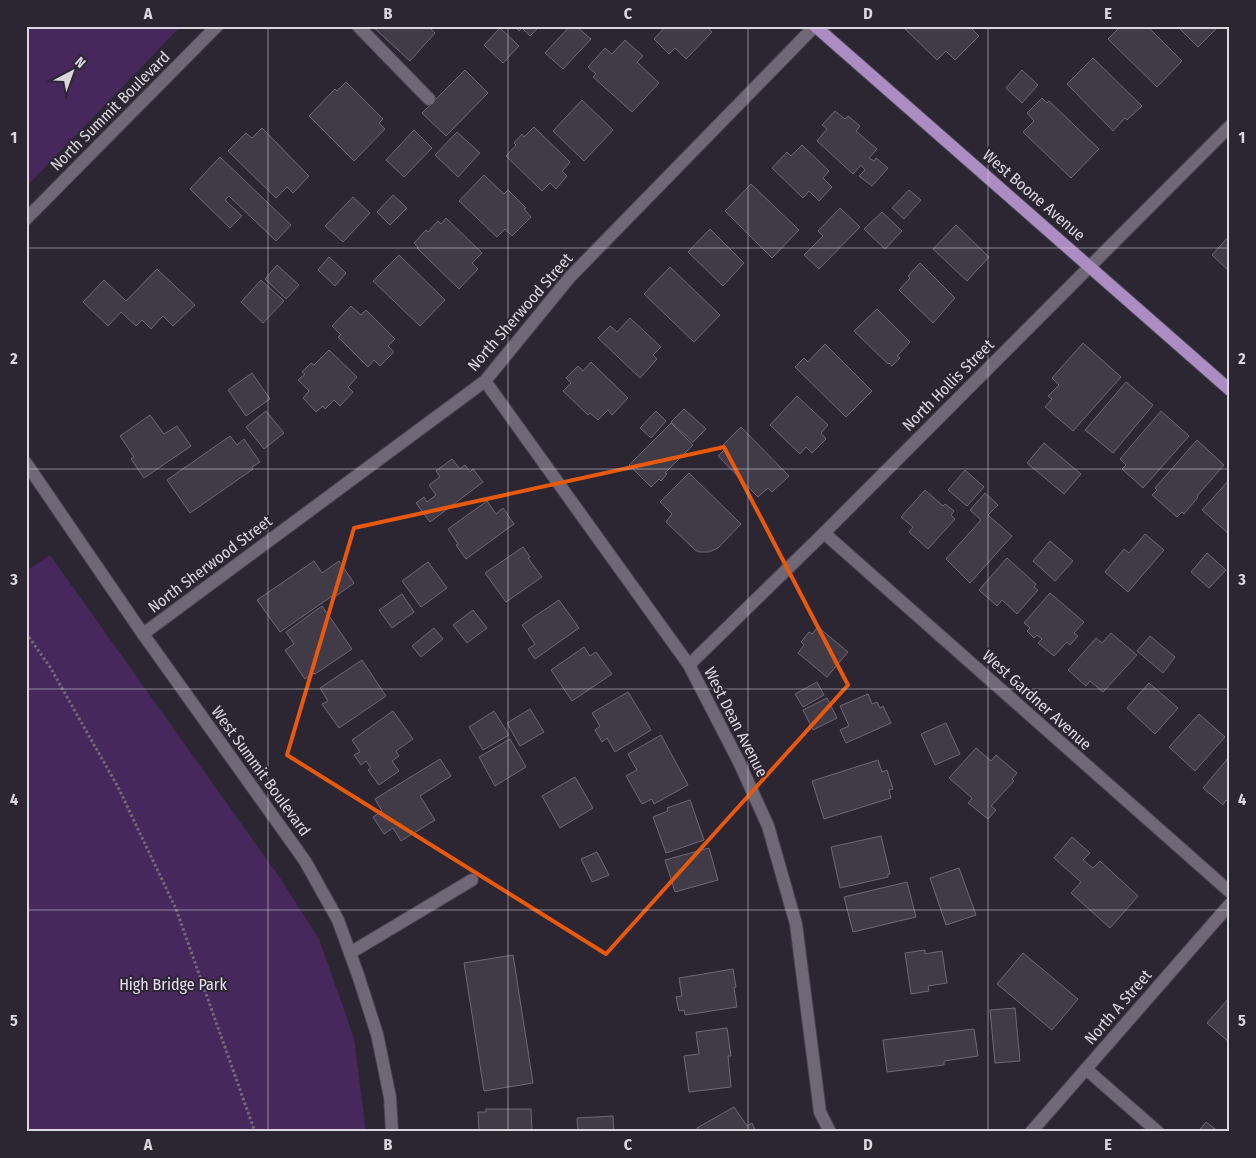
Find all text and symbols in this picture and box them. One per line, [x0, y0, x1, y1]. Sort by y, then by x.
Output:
text: A [143, 4, 153, 23]
text: B [384, 4, 393, 23]
text: C [624, 4, 633, 23]
text: D [863, 4, 873, 23]
text: E [1104, 4, 1112, 23]
street label: North Summit Boulevard [46, 47, 174, 175]
north arrow [48, 48, 98, 98]
text: 1 [11, 128, 17, 147]
text: 1 [1239, 128, 1245, 147]
street label: West Boone Avenue [979, 145, 1089, 245]
street label: North Sherwood Street [464, 249, 577, 375]
street label: North Hollis Street [898, 335, 998, 435]
text: 2 [9, 349, 18, 368]
text: 2 [1237, 349, 1246, 368]
street label: North Sherwood Street [144, 511, 276, 617]
text: 3 [9, 570, 18, 589]
text: 3 [1237, 570, 1246, 589]
street label: West Gardner Avenue [979, 646, 1095, 754]
street label: West Dean Avenue [700, 664, 772, 780]
street label: West Summit Boulevard [208, 703, 314, 839]
text: 4 [10, 790, 18, 809]
text: 4 [1238, 790, 1246, 809]
street label: North A Street [1080, 965, 1156, 1048]
park label: High Bridge Park [119, 975, 227, 994]
text: 5 [10, 1011, 18, 1030]
text: 5 [1238, 1011, 1246, 1030]
text: A [143, 1135, 153, 1154]
text: B [384, 1135, 393, 1154]
text: C [624, 1135, 633, 1154]
text: D [863, 1135, 873, 1154]
text: E [1104, 1135, 1112, 1154]

